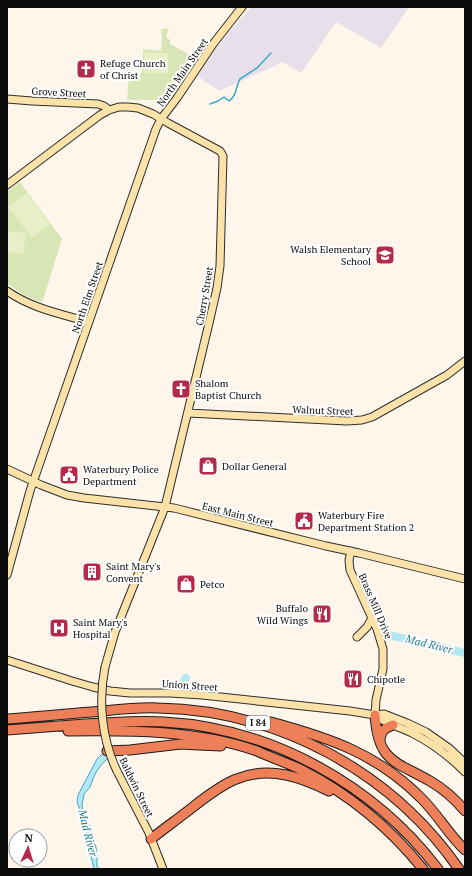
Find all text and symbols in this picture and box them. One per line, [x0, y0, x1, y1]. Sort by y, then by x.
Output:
street label: North Main Street [154, 35, 211, 109]
place label: Refuge Church of Christ [100, 57, 166, 82]
church icon: Refuge Church of Christ [75, 58, 97, 80]
street label: Grove Street [31, 85, 87, 100]
place label: Walsh Elementary School [290, 243, 372, 268]
school or university icon: Walsh Elementary School [374, 244, 396, 266]
street label: North Elm Street [69, 259, 106, 335]
street label: Cherry Street [193, 265, 216, 326]
place label: Shalom Baptist Church [195, 377, 261, 402]
church icon: Shalom Baptist Church [170, 378, 192, 400]
street label: Walnut Street [292, 403, 354, 418]
shop icon: Dollar General [197, 455, 219, 477]
place label: Dollar General [222, 460, 287, 473]
place label: Waterbury Police Department [83, 463, 159, 488]
public building icon: Waterbury Police Department [58, 464, 80, 486]
street label: East Main Street [201, 499, 275, 530]
place label: Waterbury Fire Department Station 2 [318, 509, 414, 534]
public building icon: Waterbury Fire Department Station 2 [293, 510, 315, 532]
place label: Saint Mary's Convent [106, 560, 161, 585]
building icon: Saint Mary's Convent [81, 561, 103, 583]
street label: Brass Mill Drive [356, 571, 395, 641]
shop icon: Petco [175, 573, 197, 595]
place label: Petco [200, 578, 225, 591]
place label: Buffalo Wild Wings [257, 602, 308, 627]
restaurant icon: Buffalo Wild Wings [311, 603, 333, 625]
place label: Saint Mary's Hospital [73, 616, 128, 641]
hospital icon: Saint Mary's Hospital [48, 617, 70, 639]
water label: Mad River [403, 631, 455, 657]
restaurant icon: Chipotle [342, 668, 364, 690]
place label: Chipotle [367, 673, 405, 686]
street label: Union Street [161, 677, 219, 694]
road number: I 84 [246, 716, 270, 730]
street label: Baldwin Street [116, 755, 157, 820]
water label: Mad River [75, 807, 101, 859]
north arrow [8, 828, 48, 868]
text: N [24, 831, 34, 845]

